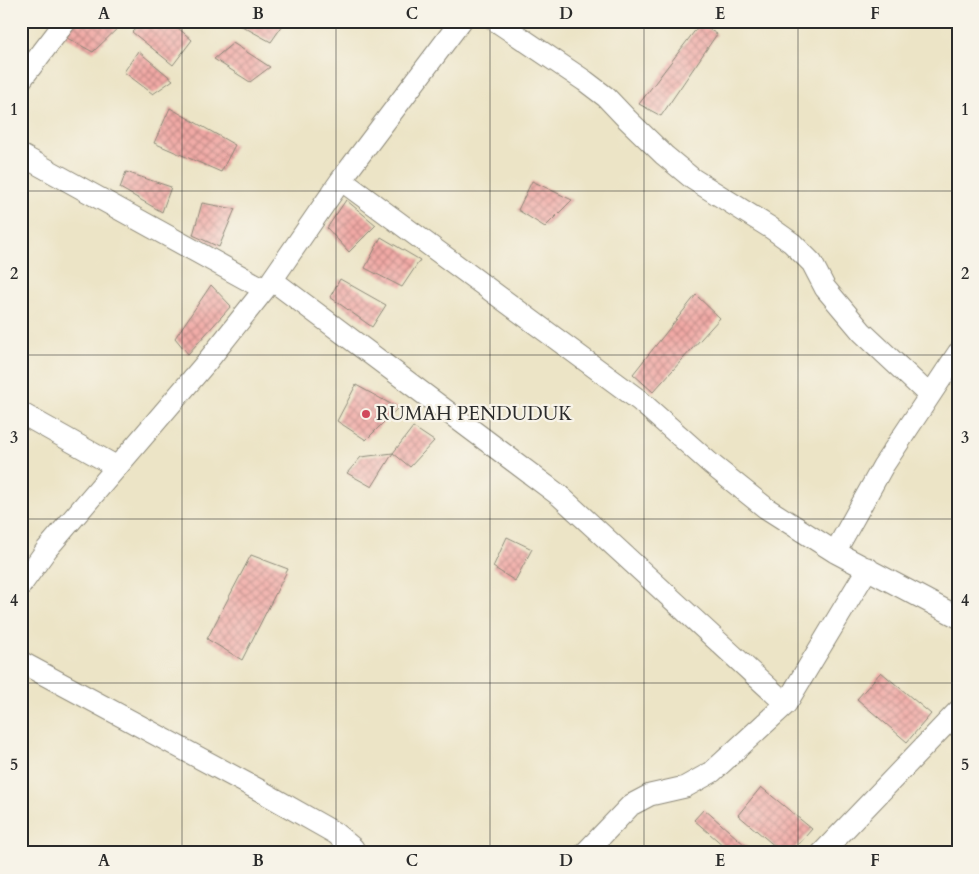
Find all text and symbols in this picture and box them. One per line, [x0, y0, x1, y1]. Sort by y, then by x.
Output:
text: A [98, 3, 110, 25]
text: B [252, 3, 264, 25]
text: C [406, 3, 418, 25]
text: D [559, 3, 573, 25]
text: E [715, 3, 725, 25]
text: F [870, 3, 880, 25]
text: 1 [10, 99, 18, 121]
text: 1 [961, 99, 969, 121]
text: 2 [10, 263, 18, 285]
text: 2 [961, 263, 969, 285]
place label: RUMAH PENDUDUK [376, 401, 573, 427]
marker: RUMAH PENDUDUK [360, 408, 372, 420]
text: 3 [10, 427, 18, 449]
text: 3 [961, 427, 969, 449]
text: 4 [10, 590, 18, 612]
text: 4 [961, 590, 969, 612]
text: 5 [10, 754, 18, 776]
text: 5 [961, 754, 969, 776]
text: A [98, 850, 110, 872]
text: B [252, 850, 264, 872]
text: C [406, 850, 418, 872]
text: D [559, 850, 573, 872]
text: E [715, 850, 725, 872]
text: F [870, 850, 880, 872]

